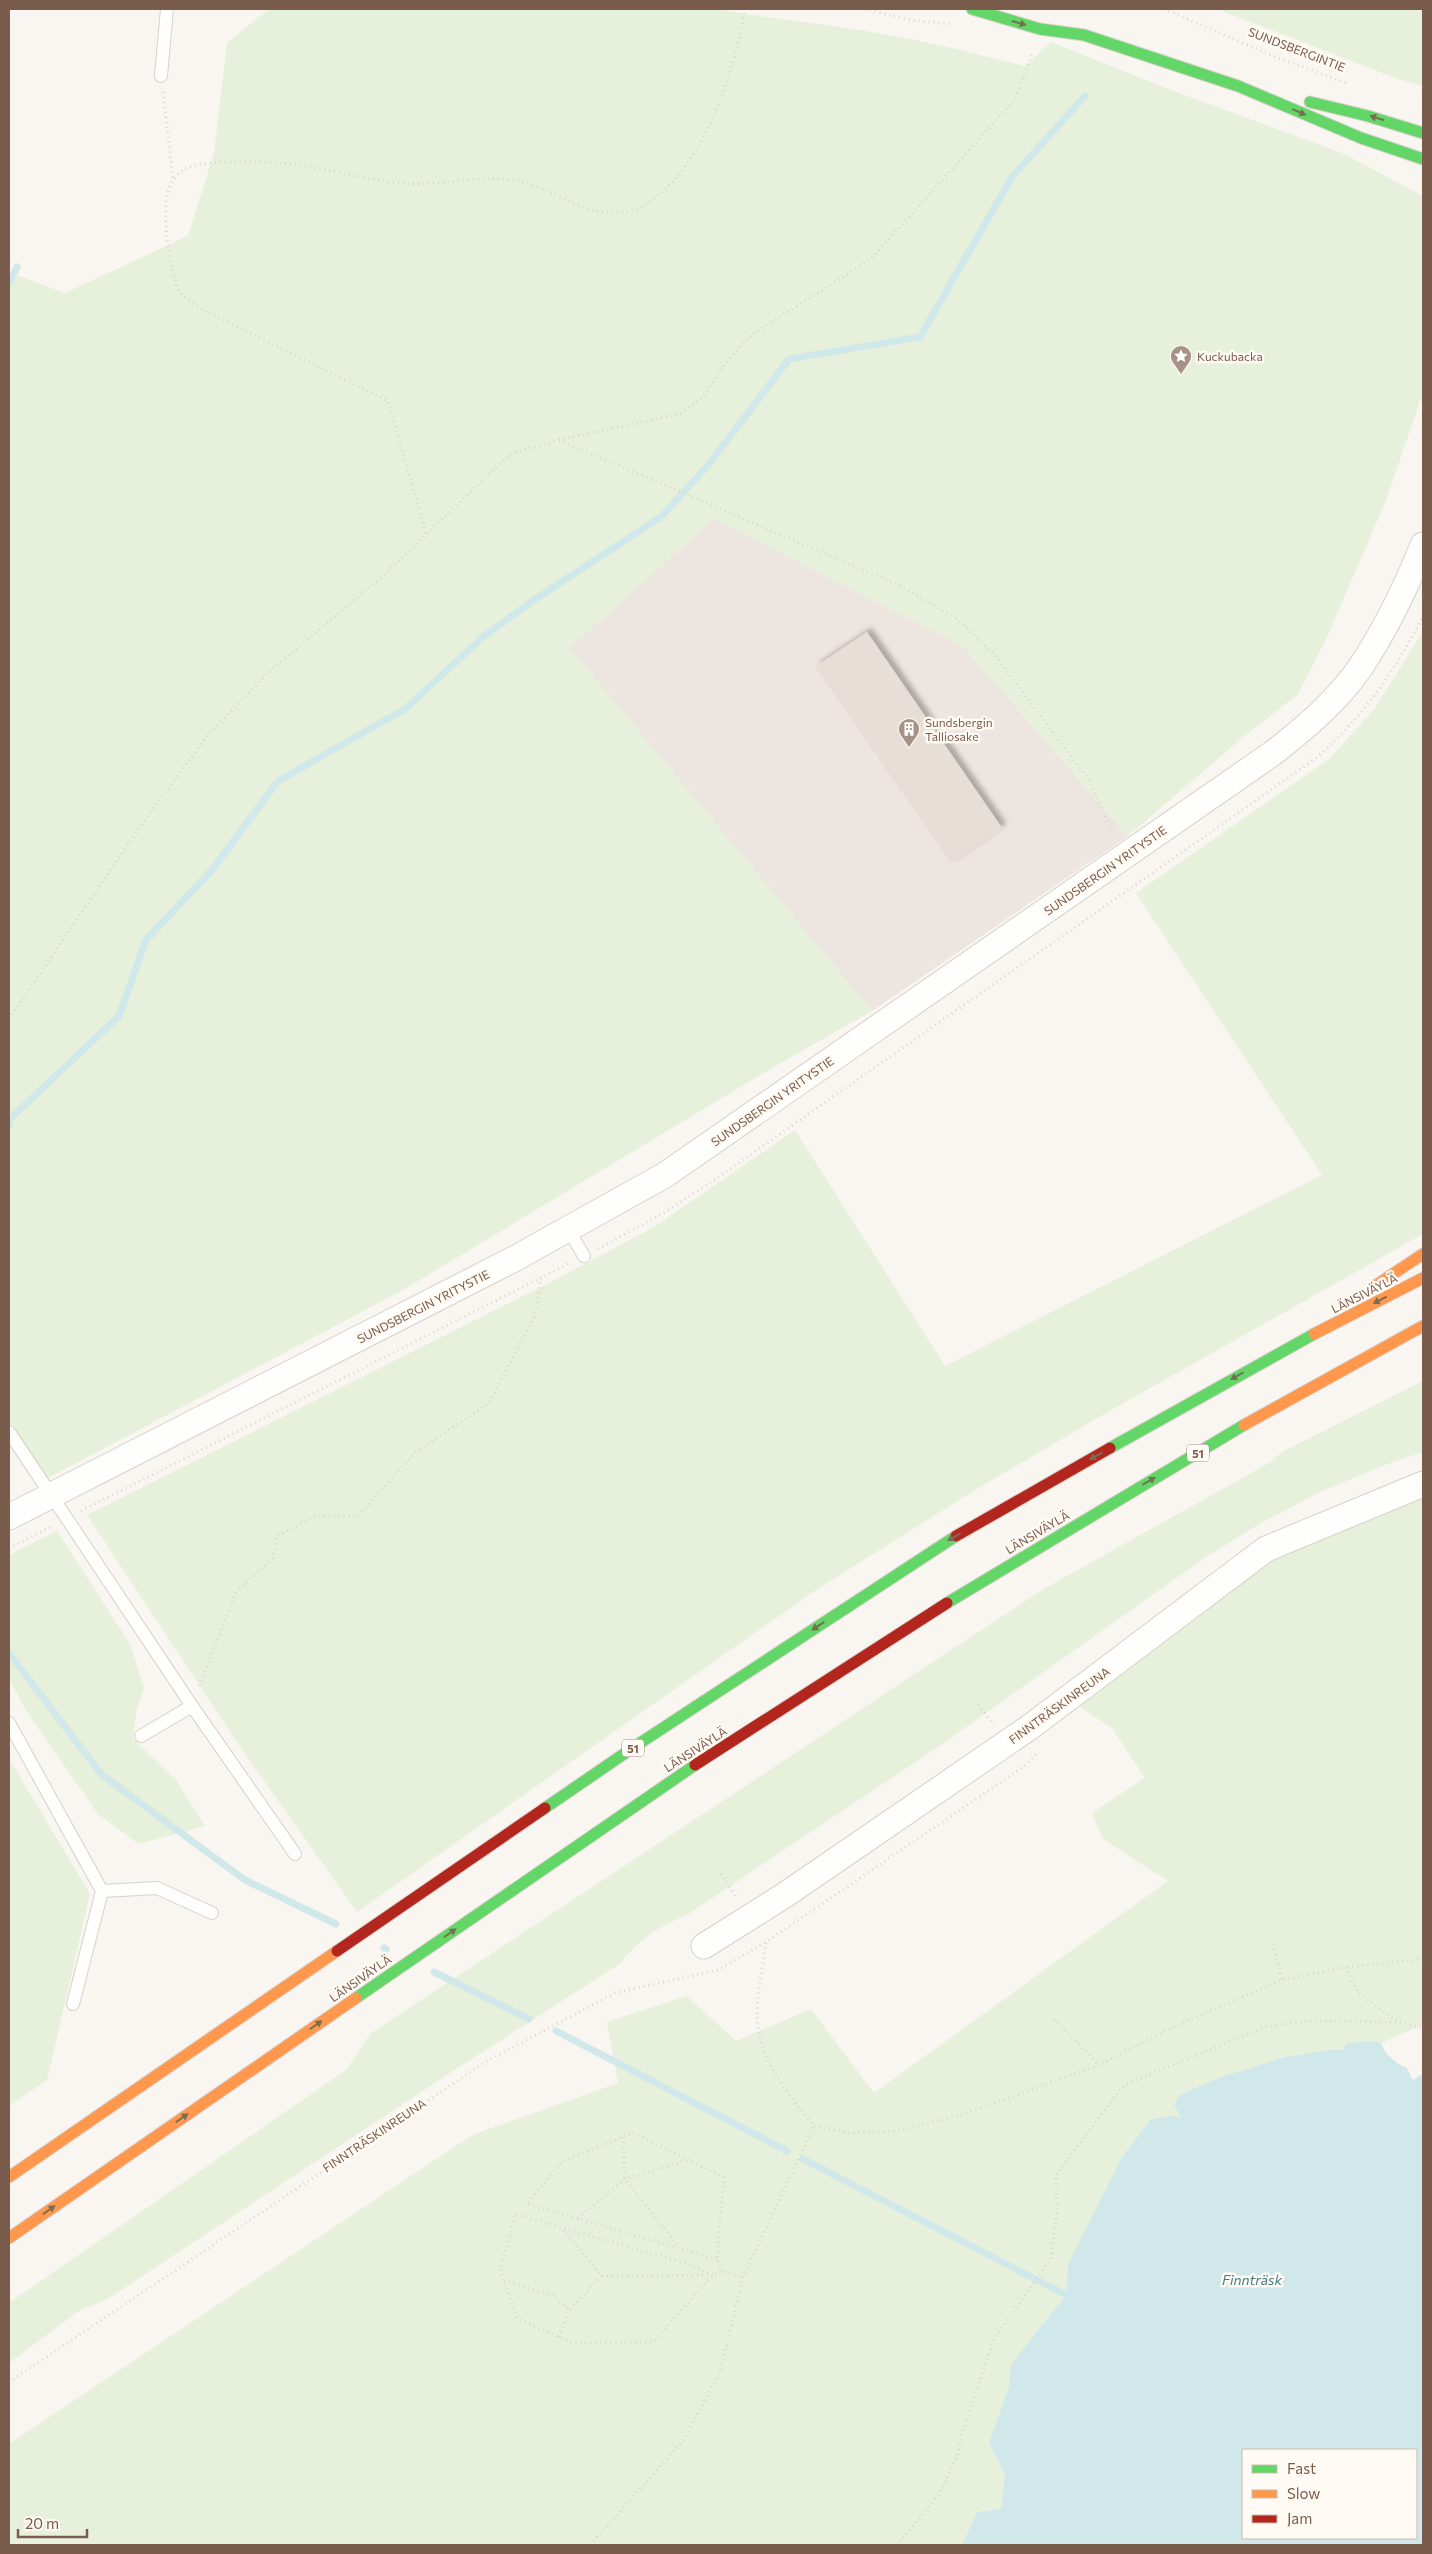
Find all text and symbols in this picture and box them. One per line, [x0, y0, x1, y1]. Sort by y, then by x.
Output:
one-way arrow [1011, 19, 1026, 27]
street label: SUNDSBERGINTIE [1246, 24, 1348, 74]
one-way arrow [1292, 108, 1306, 116]
one-way arrow [1369, 114, 1384, 122]
place icon: Kuckubacka [1169, 344, 1193, 375]
place label: Kuckubacka [1197, 349, 1263, 363]
place label: Sundsbergin Talliosake [925, 715, 993, 743]
building icon: Sundsbergin Talliosake [897, 717, 921, 748]
street label: SUNDSBERGIN YRITYSTIE [1041, 822, 1169, 918]
street label: SUNDSBERGIN YRITYSTIE [708, 1053, 836, 1149]
street label: SUNDSBERGIN YRITYSTIE [355, 1267, 491, 1345]
street label: LÄNSIVÄYLÄ [1329, 1270, 1399, 1316]
one-way arrow [1373, 1296, 1387, 1304]
one-way arrow [1229, 1372, 1244, 1380]
road number: 51 [1187, 1445, 1209, 1462]
one-way arrow [1089, 1452, 1102, 1461]
one-way arrow [1142, 1477, 1155, 1486]
street label: LÄNSIVÄYLÄ [1002, 1507, 1072, 1557]
one-way arrow [947, 1533, 962, 1541]
one-way arrow [812, 1621, 825, 1630]
street label: FINNTRÄSKINREUNA [1006, 1664, 1112, 1746]
street label: LÄNSIVÄYLÄ [661, 1723, 729, 1775]
road number: 51 [622, 1740, 644, 1756]
one-way arrow [443, 1928, 456, 1938]
street label: LÄNSIVÄYLÄ [326, 1952, 394, 2004]
one-way arrow [309, 2021, 323, 2030]
street label: FINNTRÄSKINREUNA [320, 2095, 428, 2175]
one-way arrow [176, 2113, 189, 2123]
one-way arrow [42, 2205, 56, 2215]
water label: Finnträsk [1222, 2271, 1282, 2288]
legend [1242, 2449, 1417, 2539]
text: Fast [1287, 2459, 1316, 2477]
text: Slow [1287, 2484, 1320, 2502]
scale bar [18, 2506, 86, 2538]
text: Jam [1287, 2509, 1312, 2527]
text: 20 m [25, 2514, 59, 2532]

